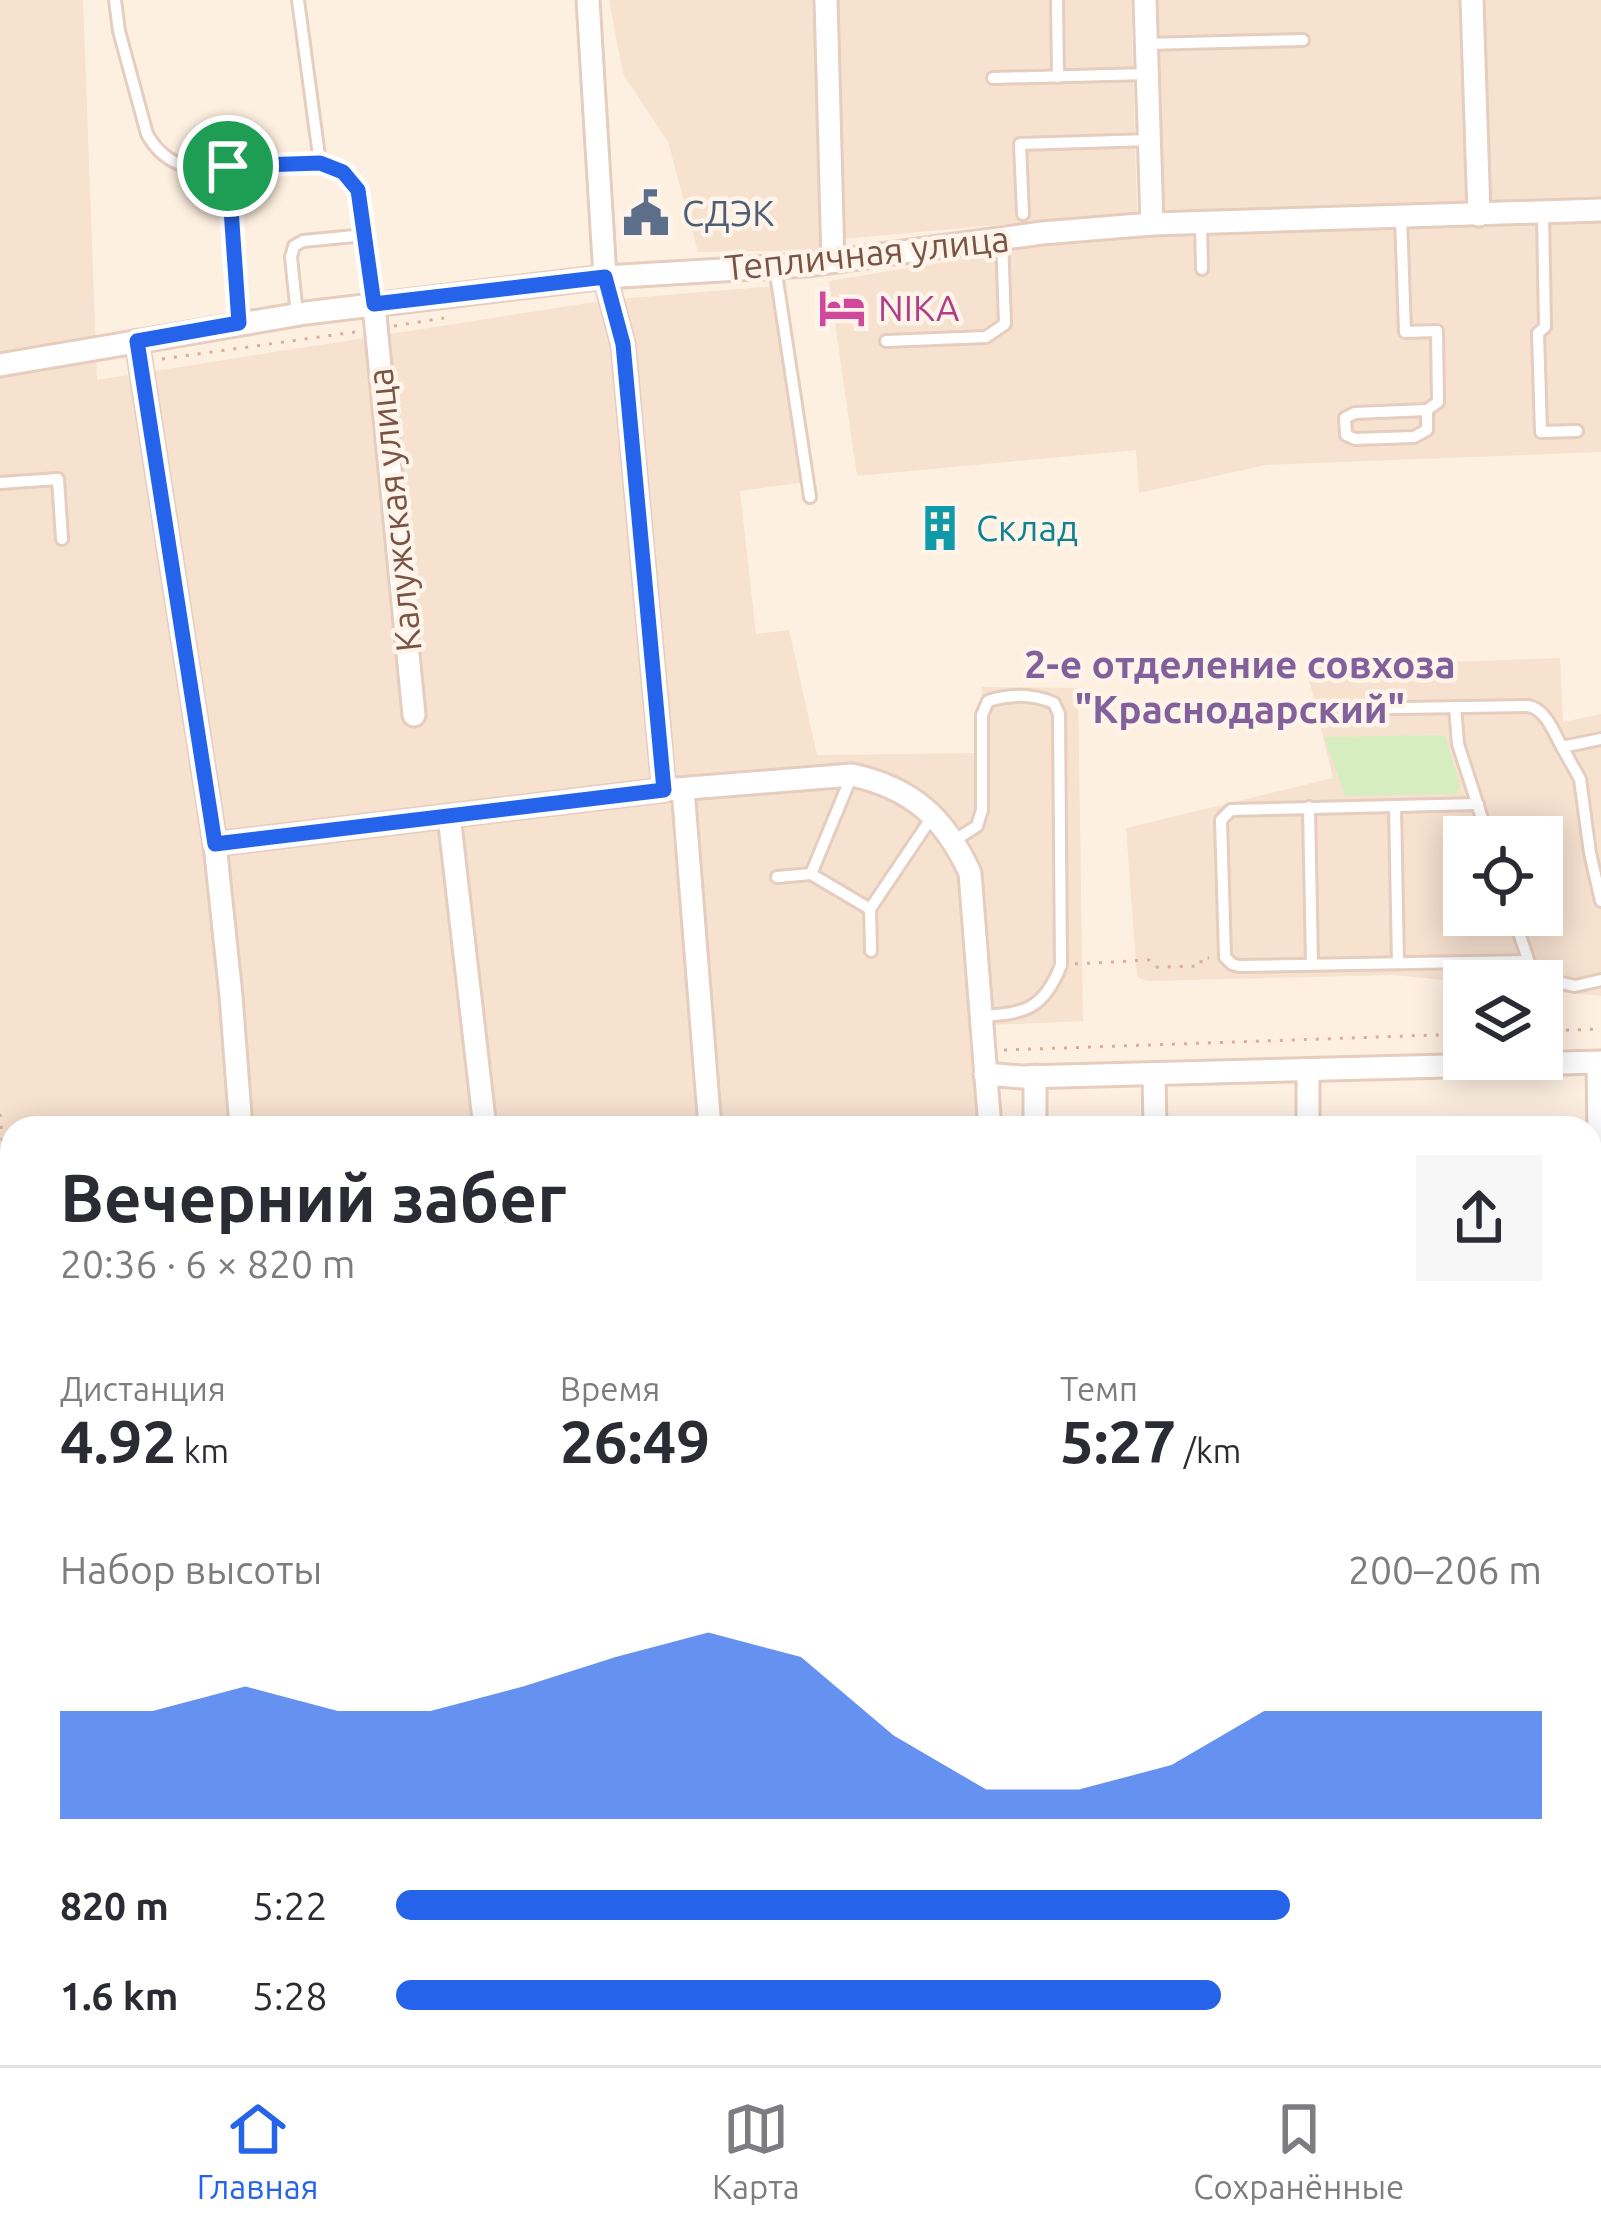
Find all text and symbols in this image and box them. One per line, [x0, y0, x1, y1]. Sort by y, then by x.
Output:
pin [177, 115, 279, 217]
icon: arrive [195, 133, 261, 199]
public building icon: СДЭК [621, 188, 671, 238]
place label: СДЭК [682, 192, 774, 233]
street label: Тепличная улица [723, 217, 1011, 288]
hotel icon: NIKA [817, 283, 867, 333]
place label: NIKA [878, 287, 960, 328]
street label: Калужская улица [358, 366, 429, 654]
building icon: Склад [915, 503, 965, 553]
place label: Склад [976, 507, 1078, 548]
district label: 2-е отделение совхоза "Краснодарский" [1024, 642, 1456, 730]
map controls [1443, 816, 1563, 1080]
button: locate [1443, 816, 1563, 936]
button: layers [1443, 960, 1563, 1080]
button: share [1416, 1155, 1542, 1281]
text: Вечерний забег [60, 1160, 566, 1234]
text: 20:36 · 6 × 820 m [60, 1242, 355, 1285]
text: Дистанция [60, 1370, 226, 1407]
text: Время [560, 1370, 660, 1407]
text: Темп [1060, 1370, 1138, 1407]
text: 4.92 [60, 1407, 176, 1474]
text: 26:49 [560, 1407, 710, 1474]
text: 5:27 [1060, 1407, 1176, 1474]
text: km [176, 1432, 229, 1469]
text: /km [1176, 1432, 1241, 1469]
text: Набор высоты [60, 1548, 322, 1591]
text: 200–206 m [1348, 1548, 1542, 1591]
text: 820 m [60, 1884, 169, 1927]
text: 5:22 [252, 1884, 328, 1927]
text: 1.6 km [60, 1974, 178, 2017]
text: 5:28 [252, 1974, 328, 2017]
tab: Главная [197, 2096, 318, 2205]
tab: Карта [712, 2096, 800, 2205]
tab: Сохранённые [1193, 2096, 1404, 2205]

